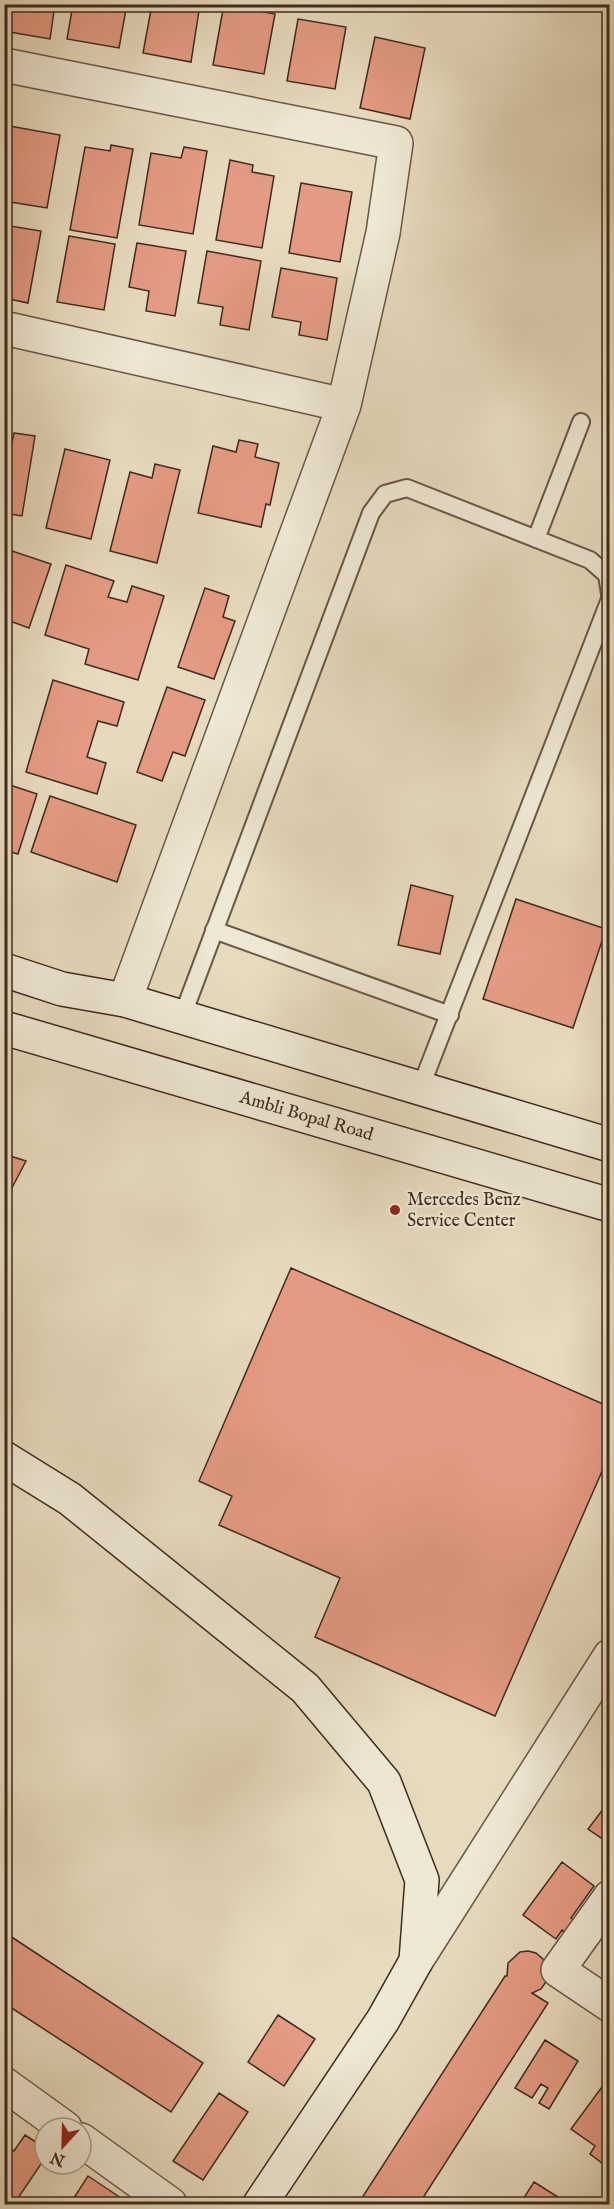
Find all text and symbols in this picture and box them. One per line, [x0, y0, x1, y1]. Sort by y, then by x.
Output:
street label: Ambli Bopal Road [236, 1086, 376, 1147]
place label: Mercedes Benz Service Center [407, 1189, 521, 1233]
marker: Mercedes Benz Service Center [388, 1203, 402, 1217]
north arrow [33, 2116, 93, 2176]
text: N [48, 2146, 69, 2170]

